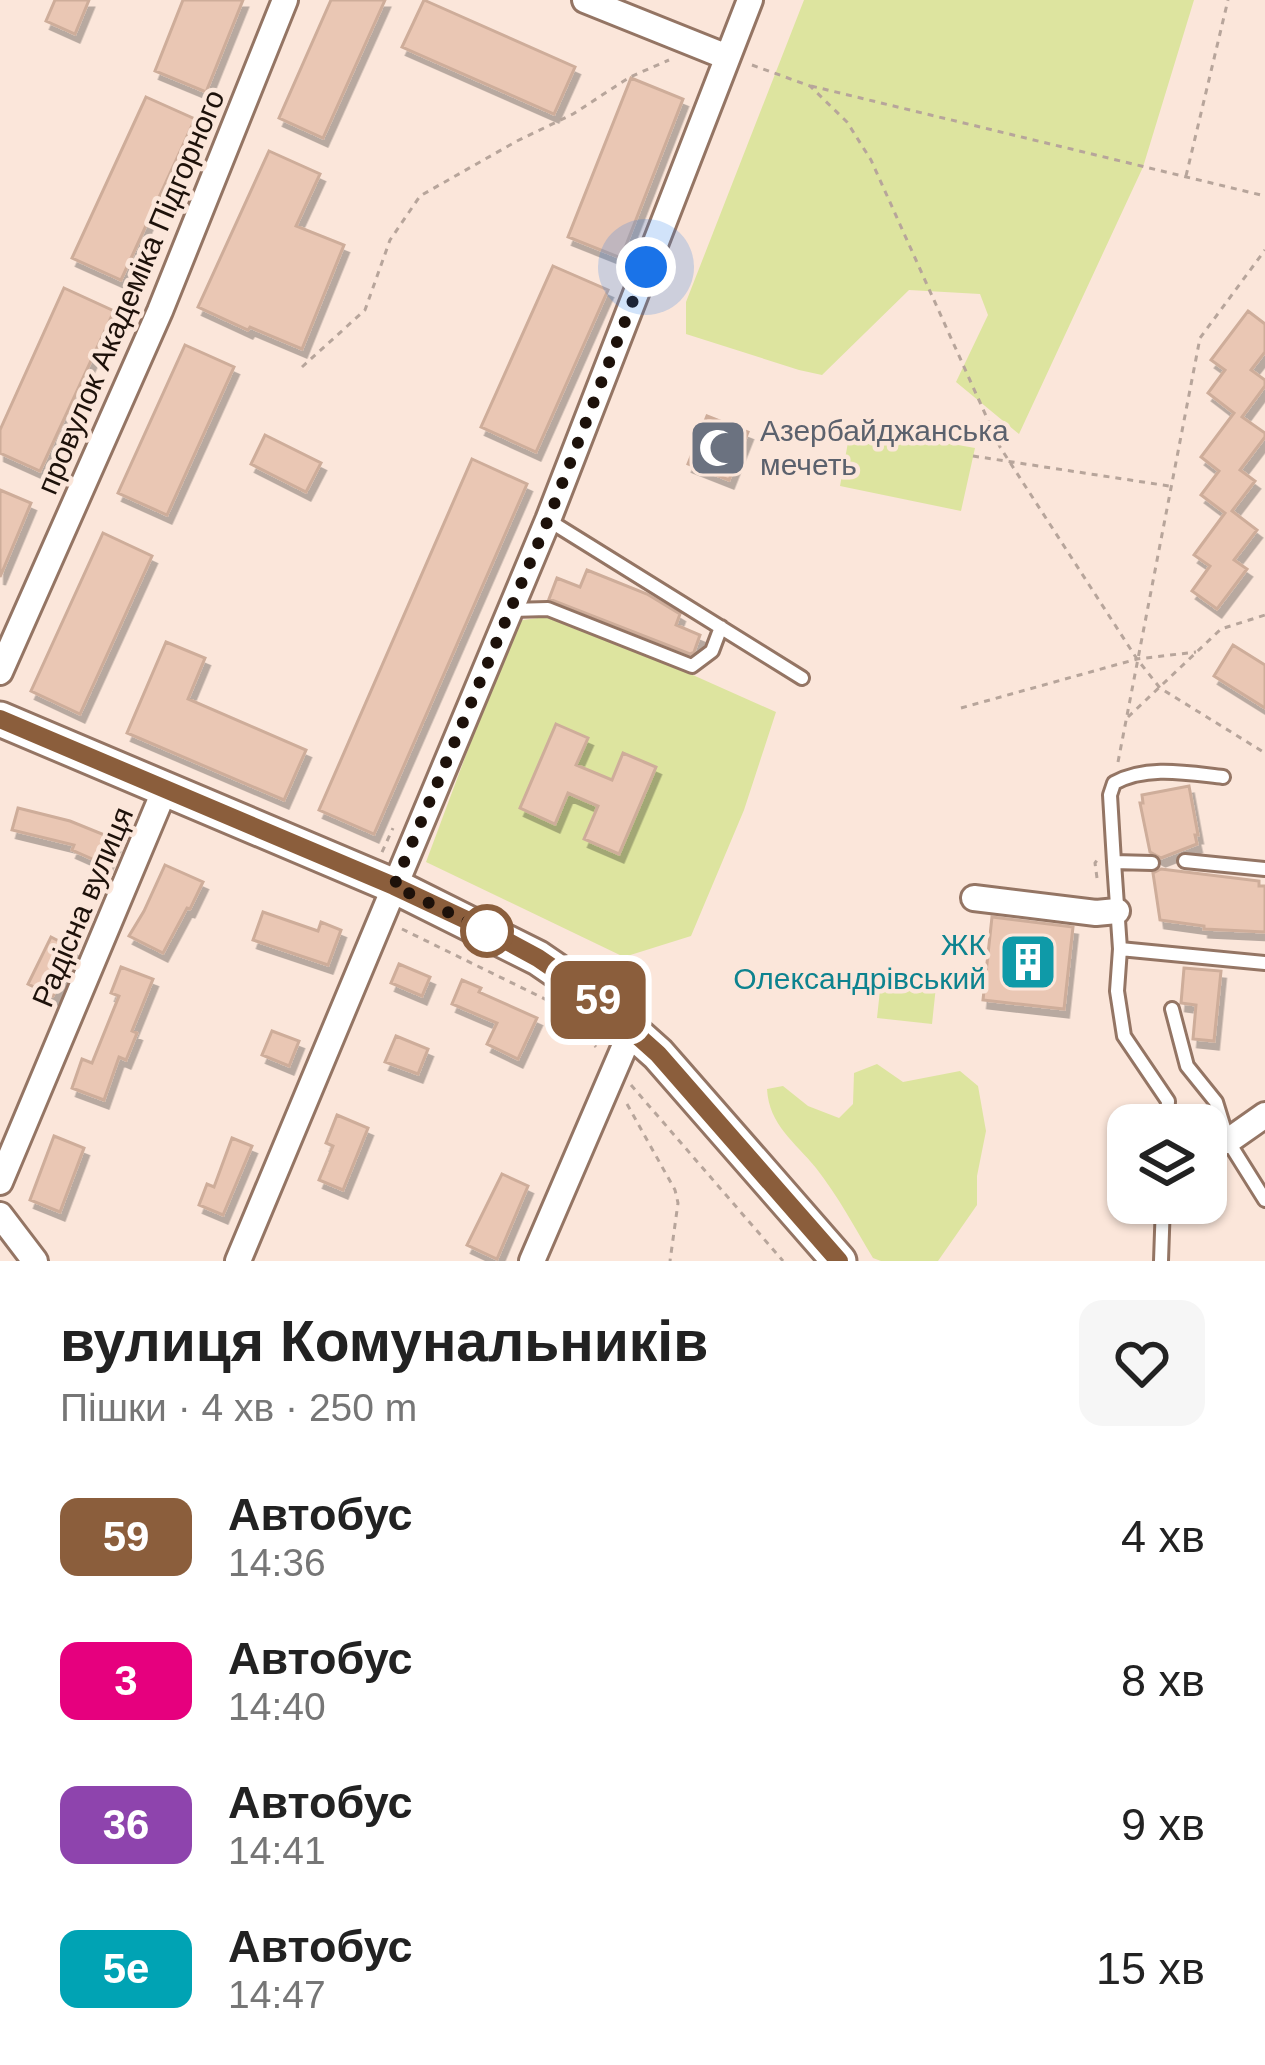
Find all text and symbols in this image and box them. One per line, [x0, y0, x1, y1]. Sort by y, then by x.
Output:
street label: провулок Академіка Підгорного [30, 85, 231, 499]
your location [616, 237, 676, 297]
place label: Азербайджанська мечеть [760, 414, 1009, 481]
mosque icon: Азербайджанська мечеть [687, 417, 749, 479]
street label: Радісна вулиця [26, 802, 139, 1012]
unlabelled marker [462, 906, 512, 956]
place label: ЖК Олександрівський [733, 928, 987, 995]
building icon: ЖК Олександрівський [997, 931, 1059, 993]
line badge: 59 [544, 961, 652, 1039]
text: 59 [575, 976, 621, 1023]
map controls [1107, 1104, 1227, 1224]
button: layers [1107, 1104, 1227, 1224]
button: heart [1079, 1300, 1205, 1426]
text: вулиця Комунальників [60, 1309, 708, 1373]
text: Пішки · 4 хв · 250 m [60, 1386, 417, 1429]
text: Автобус [228, 1489, 413, 1540]
text: 4 хв [1121, 1511, 1205, 1562]
text: 59 [103, 1513, 149, 1560]
text: 14:36 [228, 1541, 326, 1584]
text: Автобус [228, 1633, 413, 1684]
text: 8 хв [1121, 1655, 1205, 1706]
text: 3 [114, 1657, 138, 1704]
text: 14:40 [228, 1685, 326, 1728]
text: Автобус [228, 1777, 413, 1828]
text: 9 хв [1121, 1799, 1205, 1850]
text: 36 [103, 1801, 149, 1848]
text: 14:41 [228, 1829, 326, 1872]
text: Автобус [228, 1921, 413, 1972]
text: 15 хв [1096, 1943, 1205, 1994]
text: 5е [103, 1945, 149, 1992]
text: 14:47 [228, 1973, 326, 2016]

